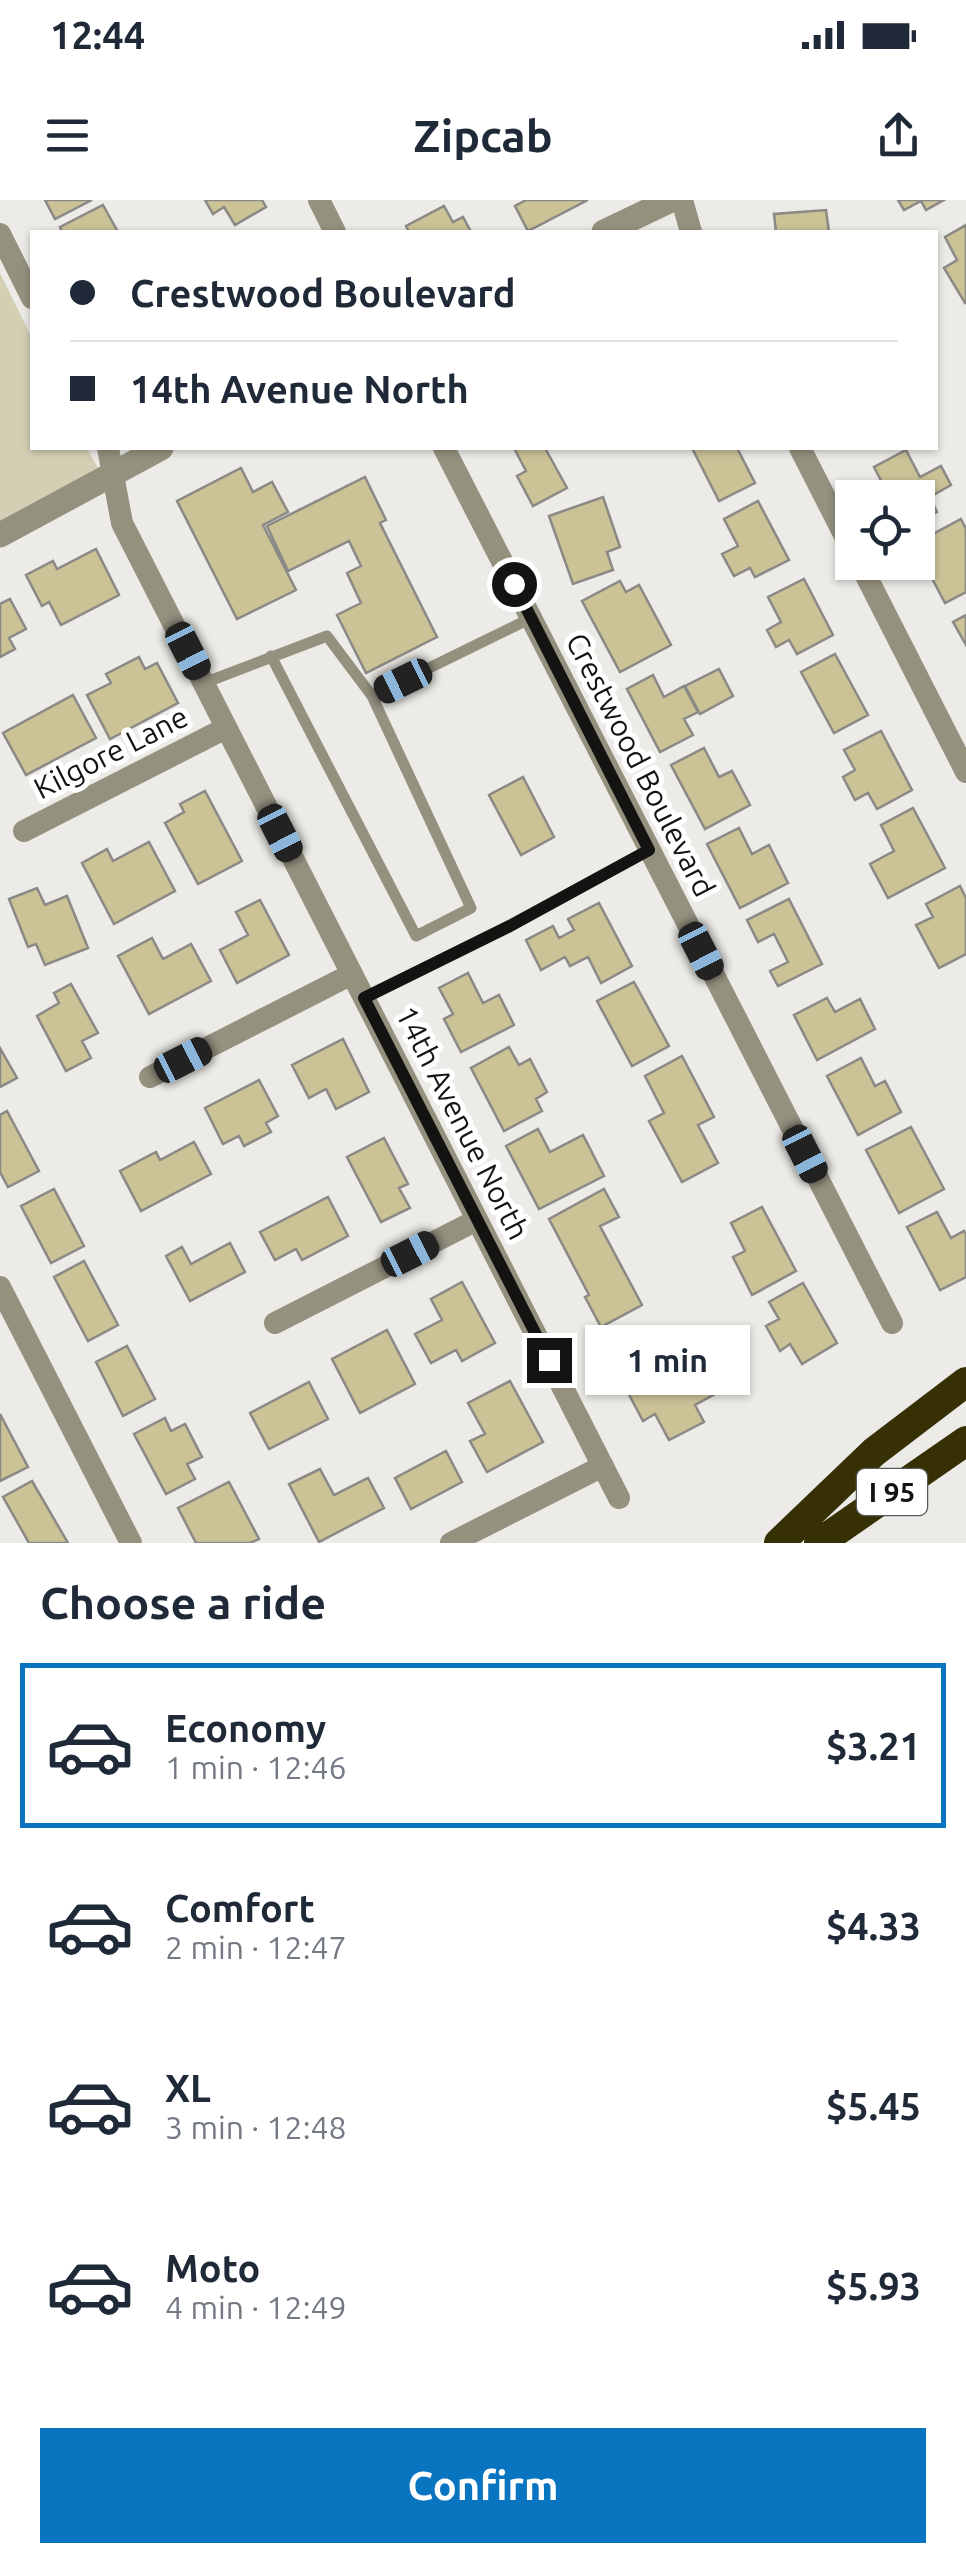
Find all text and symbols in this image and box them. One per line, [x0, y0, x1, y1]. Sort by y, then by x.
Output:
text: 12:44 [50, 14, 145, 56]
icon: menu [40, 108, 95, 163]
icon: share [871, 108, 926, 163]
text: Zipcab [413, 110, 553, 161]
text: Crestwood Boulevard [130, 272, 515, 314]
text: 14th Avenue North [130, 368, 469, 410]
map controls [835, 480, 935, 580]
button: locate [835, 480, 935, 580]
route start [492, 562, 537, 607]
car [161, 617, 215, 685]
street label: Crestwood Boulevard [560, 627, 722, 902]
car [369, 654, 437, 708]
street label: Kilgore Lane [28, 699, 193, 805]
car [253, 799, 307, 867]
car [674, 917, 728, 985]
street label: 14th Avenue North [389, 1000, 536, 1245]
car [149, 1033, 217, 1087]
car [778, 1120, 832, 1188]
car [376, 1227, 444, 1281]
callout: 1 min [584, 1325, 749, 1395]
route end [527, 1338, 572, 1383]
text: 1 min [627, 1342, 708, 1378]
road number: I 95 [857, 1469, 927, 1515]
text: Choose a ride [40, 1577, 326, 1628]
icon: car [45, 1701, 135, 1791]
text: Economy [165, 1707, 326, 1749]
text: $3.21 [826, 1725, 921, 1767]
text: 1 min · 12:46 [165, 1749, 347, 1785]
icon: car [45, 1881, 135, 1971]
text: Comfort [165, 1887, 315, 1929]
text: $4.33 [826, 1905, 921, 1947]
text: 2 min · 12:47 [165, 1929, 347, 1965]
icon: car [45, 2061, 135, 2151]
text: XL [165, 2067, 211, 2109]
text: $5.45 [826, 2085, 921, 2127]
text: 3 min · 12:48 [165, 2109, 347, 2145]
icon: car [45, 2241, 135, 2331]
text: Moto [165, 2247, 260, 2289]
text: $5.93 [826, 2265, 921, 2307]
text: 4 min · 12:49 [165, 2289, 347, 2325]
button: Confirm [40, 2428, 926, 2543]

